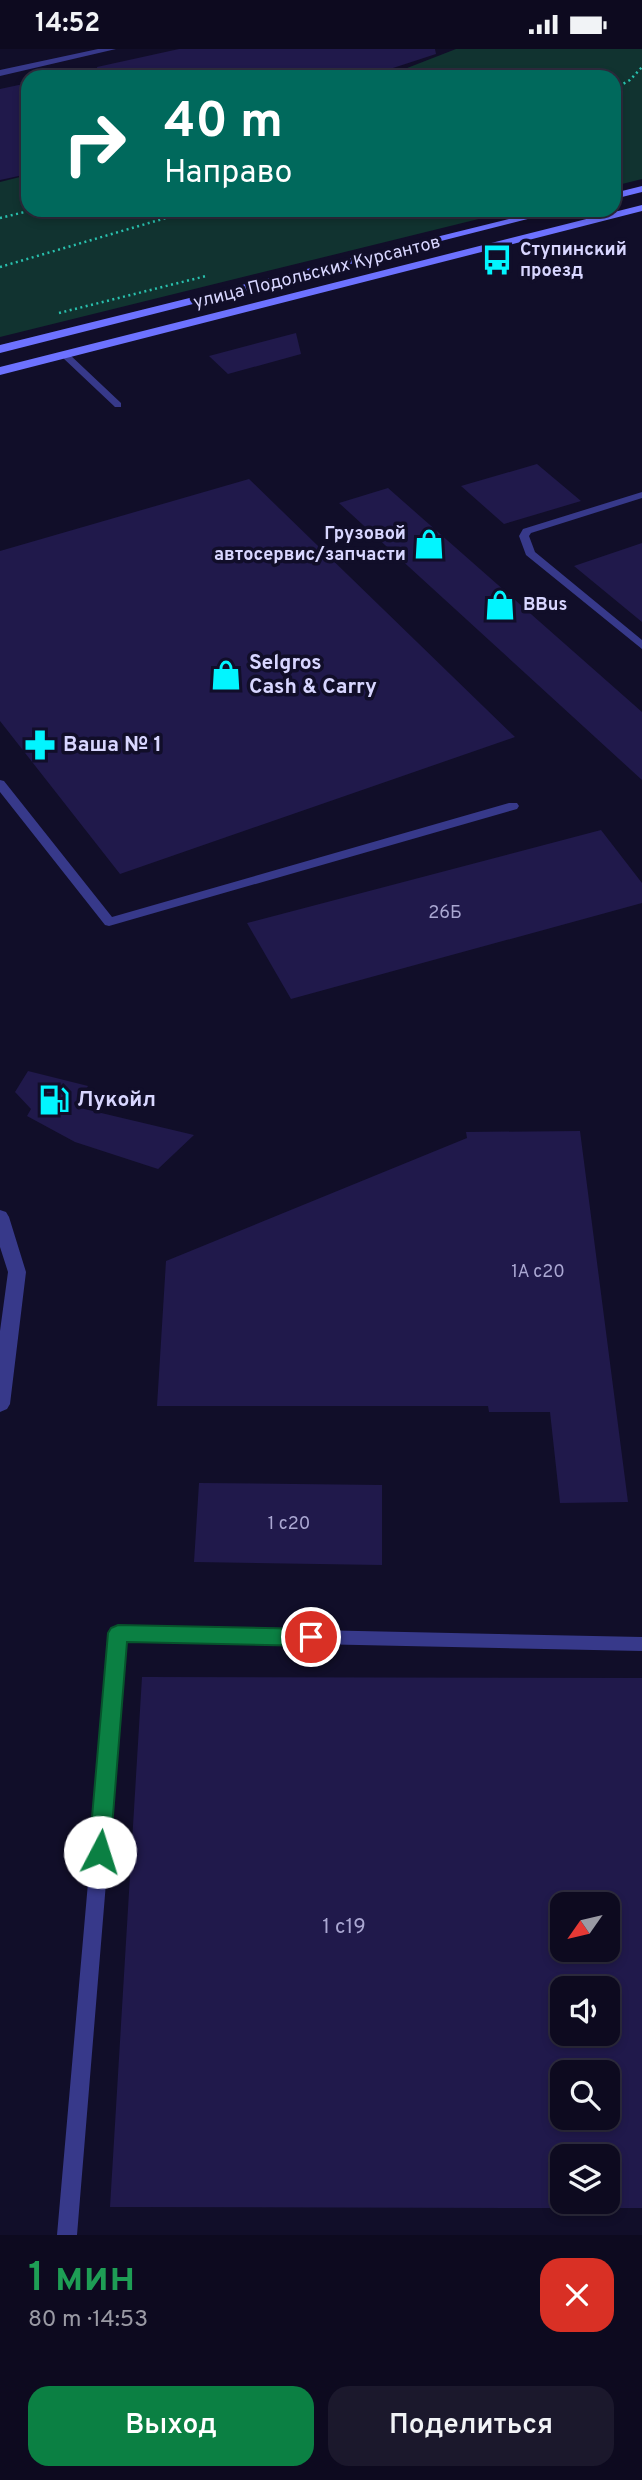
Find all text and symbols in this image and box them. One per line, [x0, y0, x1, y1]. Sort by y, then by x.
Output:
text: 14:52 [35, 8, 100, 41]
text: 40 m [164, 93, 283, 155]
icon: right [49, 98, 140, 189]
text: Направо [164, 154, 292, 194]
street label: улица Подольских Курсантов [191, 231, 443, 315]
place label: Ступинский проезд [520, 239, 627, 283]
bus stop icon: Ступинский проезд [480, 243, 514, 277]
place label: Грузовой автосервис/запчасти [214, 523, 406, 567]
shop icon: Грузовой автосервис/запчасти [412, 527, 446, 561]
shop icon: BBus [483, 588, 517, 622]
place label: BBus [523, 594, 567, 617]
place label: Selgros Cash & Carry [249, 650, 377, 701]
shop icon: Selgros Cash & Carry [209, 658, 243, 692]
pharmacy icon: Ваша № 1 [23, 728, 57, 762]
place label: Ваша № 1 [63, 732, 162, 759]
house number: 26Б [428, 902, 462, 925]
fuel station icon: Лукойл [37, 1083, 71, 1117]
place label: Лукойл [77, 1087, 156, 1114]
house number: 1А с20 [511, 1261, 565, 1284]
house number: 1 с20 [268, 1513, 310, 1536]
pin [281, 1607, 341, 1667]
icon: arrive [292, 1618, 330, 1656]
position arrow [63, 1815, 137, 1889]
north arrow [550, 1892, 620, 1962]
map controls [550, 1892, 620, 2214]
house number: 1 с19 [322, 1914, 366, 1941]
button: sound [550, 1976, 620, 2046]
button: search [550, 2060, 620, 2130]
button: layers [550, 2144, 620, 2214]
text: 1 мин [28, 2253, 135, 2306]
button: close [540, 2258, 614, 2332]
text: 80 m · 14:53 [28, 2306, 148, 2335]
button: Выход [28, 2386, 314, 2466]
button: Поделиться [328, 2386, 614, 2466]

